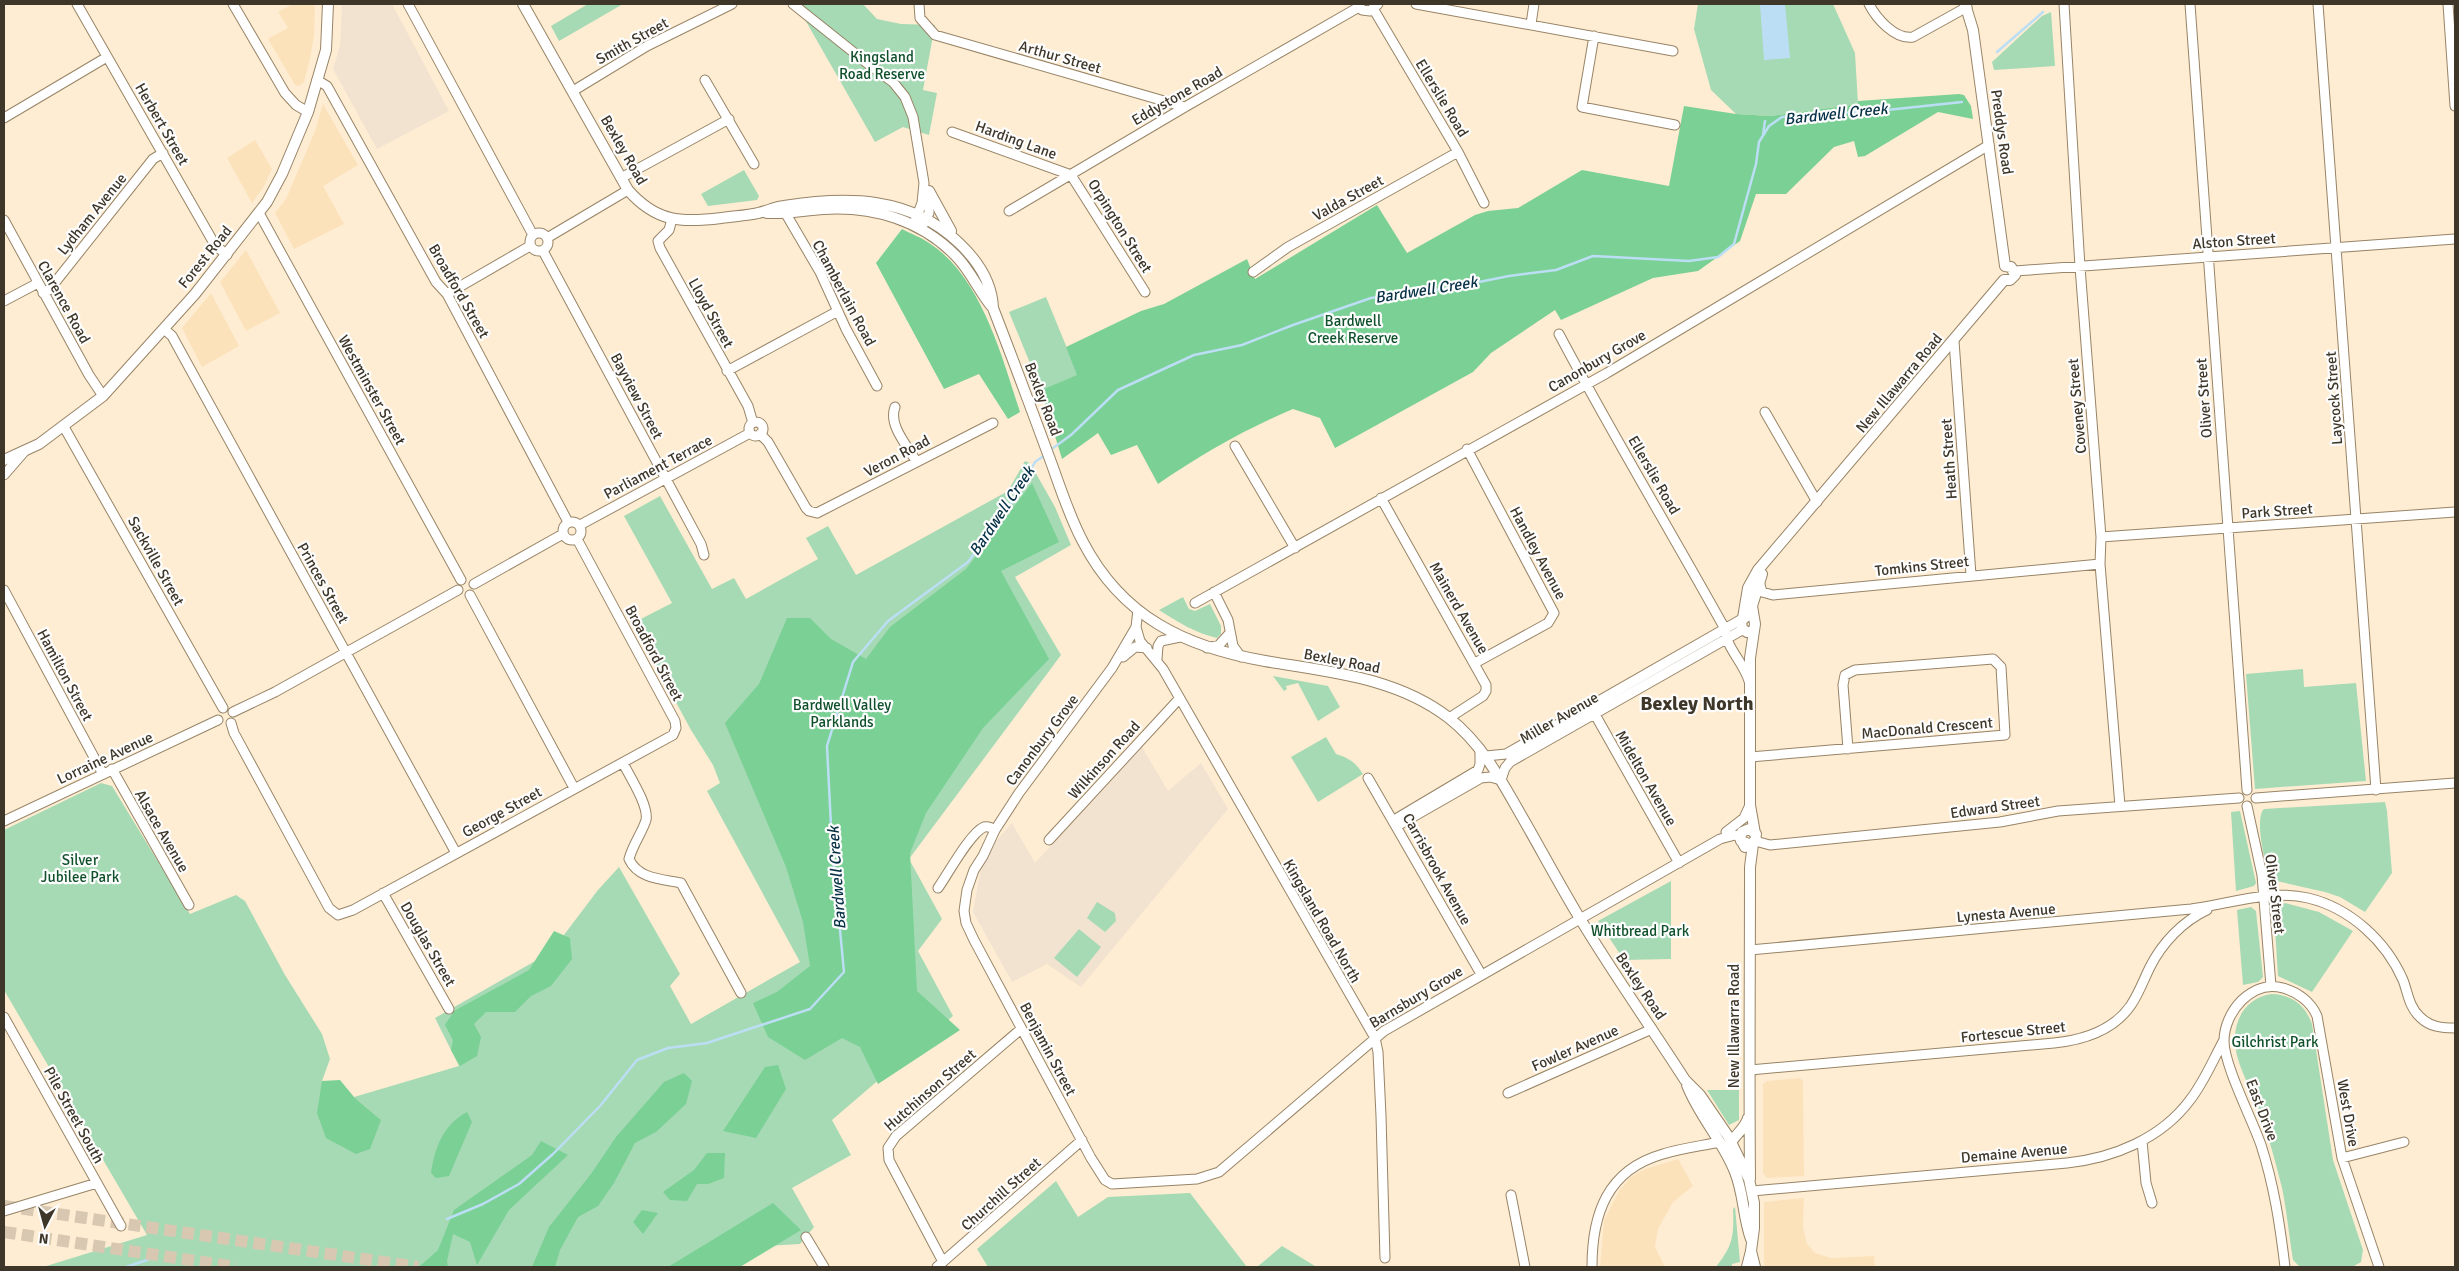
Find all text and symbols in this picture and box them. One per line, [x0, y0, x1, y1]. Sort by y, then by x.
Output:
street label: Smith Street [593, 14, 671, 68]
street label: Arthur Street [1017, 37, 1103, 77]
park label: Kingsland Road Reserve [839, 48, 925, 83]
street label: Ellerslie Road [1412, 56, 1472, 140]
street label: Eddystone Road [1128, 63, 1226, 129]
street label: Herbert Street [131, 80, 193, 168]
street label: Preddys Road [1987, 88, 2017, 176]
water label: Bardwell Creek [1784, 98, 1890, 129]
street label: Bexley Road [597, 112, 651, 188]
street label: Harding Lane [973, 117, 1059, 163]
street label: Lydham Avenue [54, 170, 130, 258]
street label: Valda Street [1310, 171, 1386, 225]
street label: Orpington Street [1084, 176, 1156, 276]
street label: Forest Road [174, 222, 236, 292]
street label: Alston Street [2192, 229, 2276, 253]
street label: Chamberlain Road [808, 237, 880, 349]
street label: Broadford Street [425, 241, 493, 341]
street label: Clarence Road [34, 257, 94, 347]
water label: Bardwell Creek [1373, 272, 1481, 308]
street label: Lloyd Street [685, 275, 737, 351]
park label: Bardwell Creek Reserve [1308, 312, 1398, 347]
street label: Canonbury Grove [1545, 326, 1649, 396]
street label: New Illawarra Road [1852, 330, 1946, 436]
street label: Westminster Street [334, 332, 410, 448]
street label: Bayview Street [607, 350, 667, 442]
street label: Laycock Street [2322, 351, 2346, 445]
street label: Oliver Street [2192, 357, 2216, 439]
street label: Coveney Street [2064, 358, 2090, 454]
street label: Bexley Road [1021, 360, 1065, 438]
street label: Heath Street [1937, 418, 1961, 500]
street label: Parliament Terrace [601, 431, 715, 503]
street label: Veron Road [861, 431, 933, 481]
street label: Ellerslie Road [1624, 432, 1684, 518]
water label: Bardwell Creek [965, 461, 1040, 559]
street label: Park Street [2241, 500, 2313, 522]
street label: Handley Avenue [1506, 503, 1570, 603]
street label: Sackville Street [124, 513, 188, 609]
street label: Princes Street [293, 539, 353, 627]
street label: Tomkins Street [1874, 552, 1970, 580]
street label: Mainerd Avenue [1425, 559, 1493, 657]
street label: Broadford Street [621, 602, 687, 704]
street label: Hamilton Street [33, 626, 97, 724]
street label: Bexley Road [1302, 645, 1382, 677]
street label: Miller Avenue [1516, 688, 1602, 748]
street label: Canonbury Grove [1002, 691, 1082, 789]
district label: Bexley North [1640, 691, 1754, 716]
park label: Bardwell Valley Parklands [793, 696, 891, 731]
street label: MacDonald Crescent [1861, 713, 1993, 743]
street label: Wilkinson Road [1064, 717, 1144, 803]
street label: Midelton Avenue [1611, 727, 1681, 829]
street label: Lorraine Avenue [54, 728, 156, 788]
street label: George Street [459, 783, 545, 841]
street label: Alsace Avenue [131, 787, 193, 875]
street label: Edward Street [1949, 792, 2041, 822]
street label: Carrisbrook Avenue [1399, 810, 1475, 928]
water label: Bardwell Creek [823, 824, 851, 930]
park label: Silver Jubilee Park [41, 851, 120, 886]
street label: Oliver Street [2261, 853, 2289, 935]
street label: Kingsland Road North [1279, 856, 1365, 986]
street label: Douglas Street [397, 899, 459, 989]
street label: Lynesta Avenue [1956, 900, 2056, 926]
park label: Whitbread Park [1591, 922, 1690, 940]
street label: Bexley Road [1612, 949, 1670, 1023]
street label: Barnsbury Grove [1366, 962, 1466, 1032]
street label: New Illawarra Road [1725, 964, 1743, 1088]
street label: Benjamin Street [1016, 999, 1080, 1099]
street label: Fortescue Street [1960, 1018, 2066, 1046]
street label: Fowler Avenue [1529, 1021, 1621, 1075]
park label: Gilchrist Park [2232, 1033, 2319, 1051]
street label: Hutchinson Street [880, 1045, 980, 1135]
street label: Pile Street South [40, 1064, 108, 1166]
street label: East Drive [2242, 1077, 2282, 1143]
street label: West Drive [2333, 1078, 2363, 1148]
street label: Demaine Avenue [1960, 1139, 2068, 1167]
street label: Churchill Street [957, 1154, 1045, 1234]
north arrow [20, 1201, 70, 1251]
text: N [38, 1229, 49, 1247]

